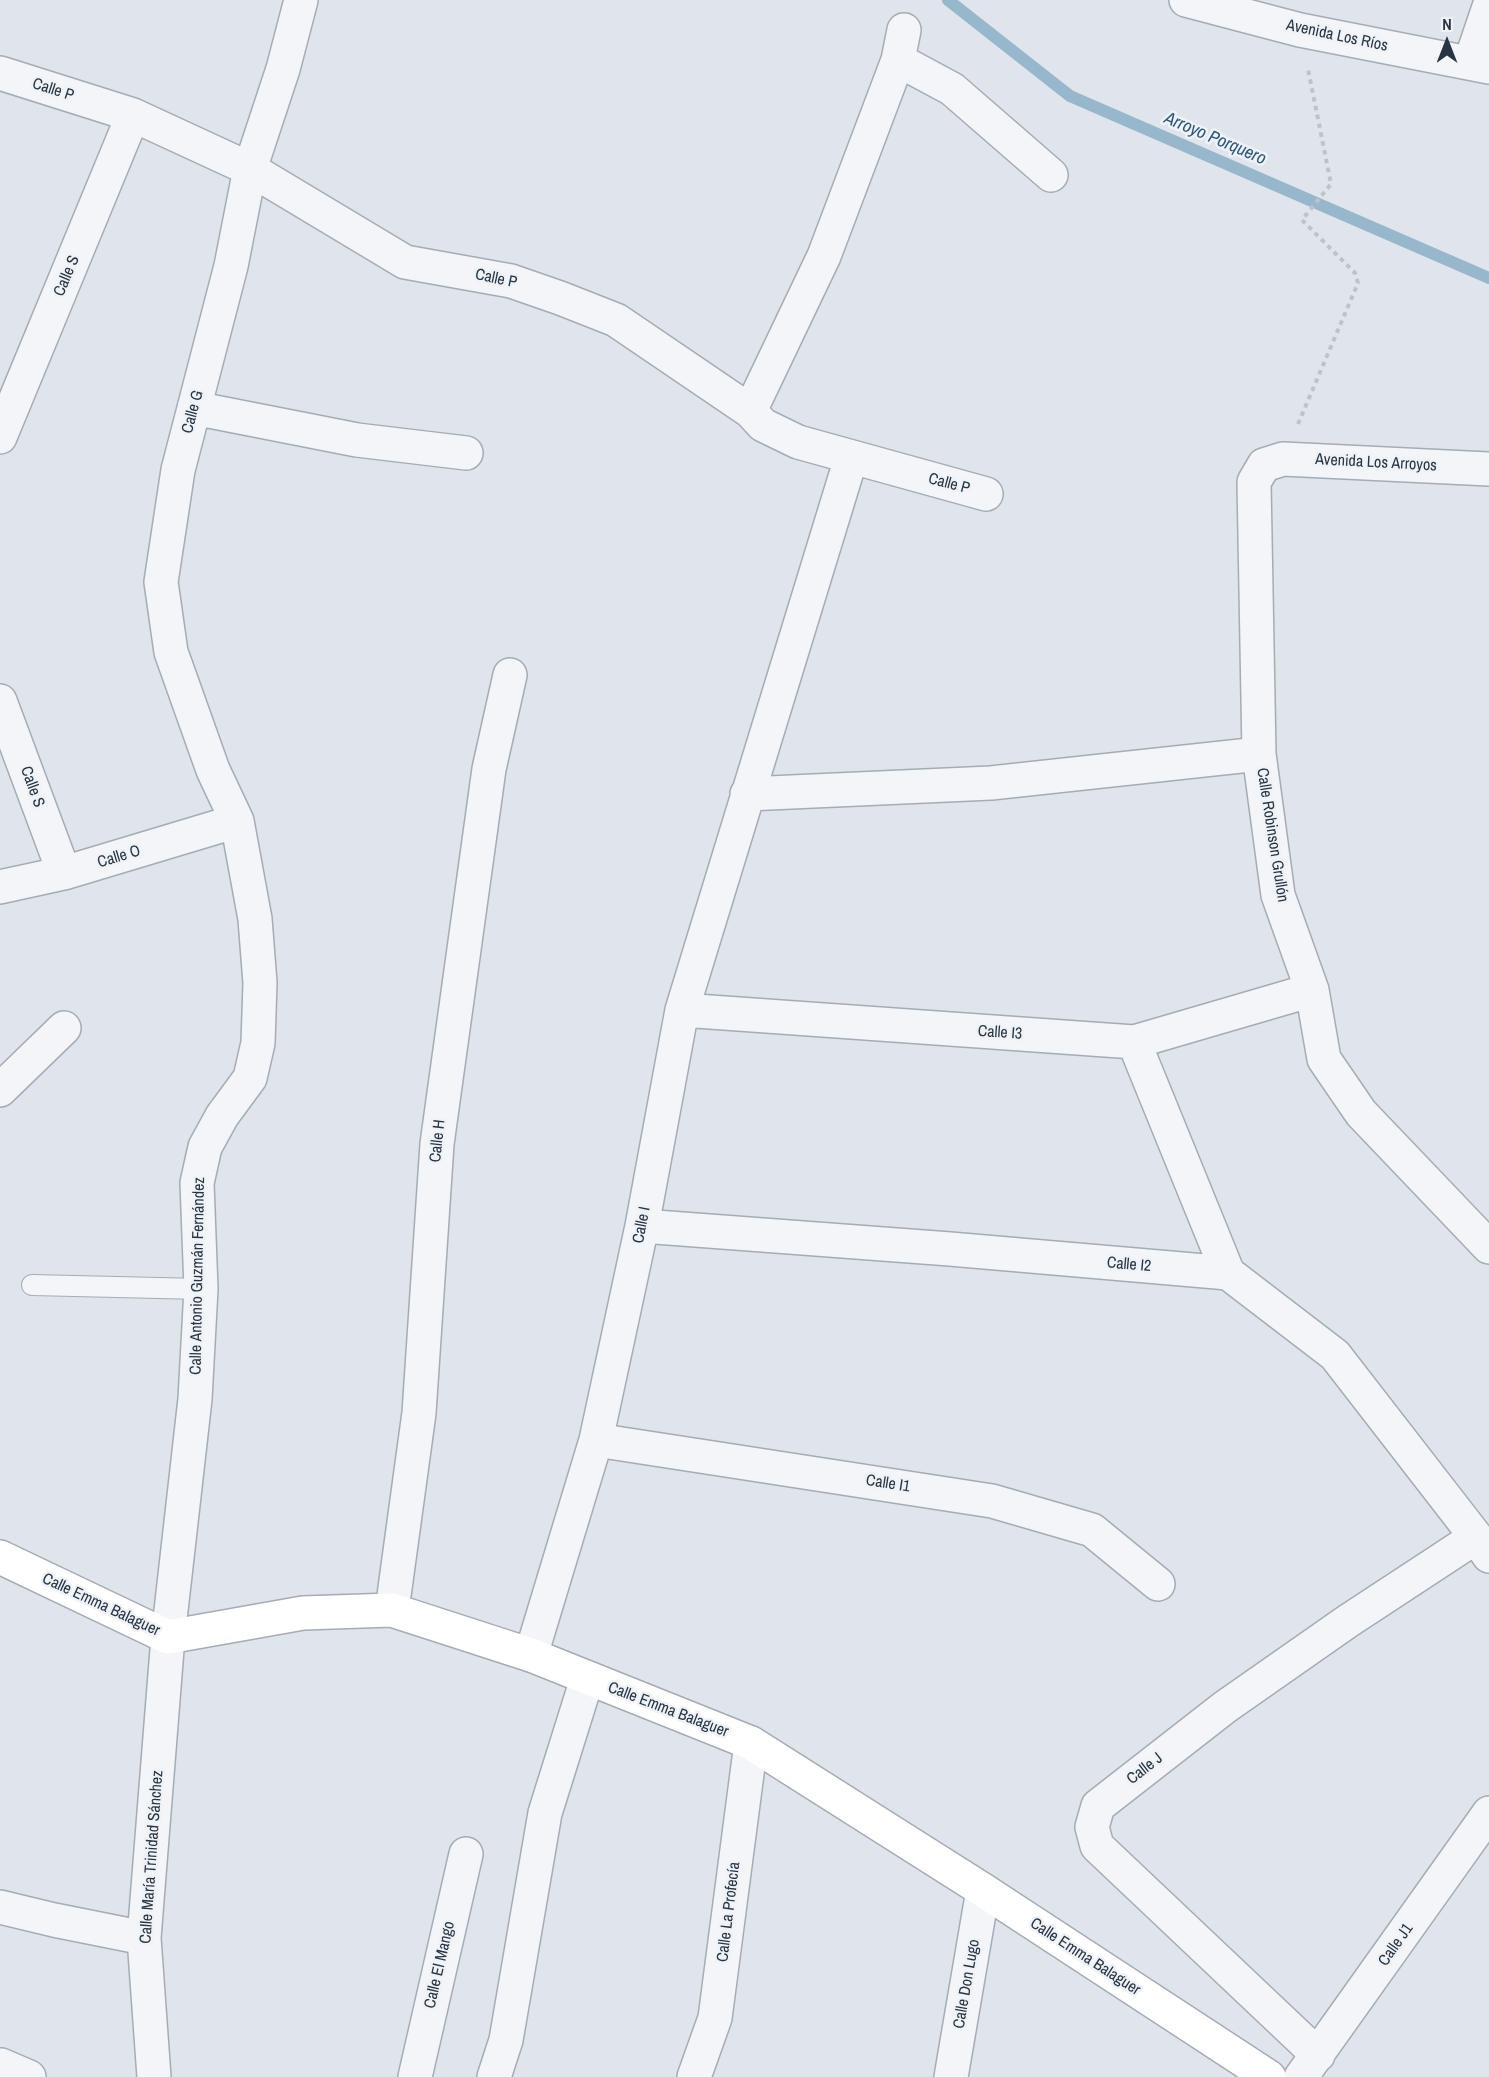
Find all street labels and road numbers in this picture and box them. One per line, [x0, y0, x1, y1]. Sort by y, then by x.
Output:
street label: Avenida Los Ríos [1284, 16, 1390, 56]
street label: Calle P [30, 74, 76, 106]
street label: Calle S [50, 253, 84, 299]
street label: Calle P [473, 265, 519, 293]
street label: Calle G [178, 388, 208, 436]
street label: Avenida Los Arroyos [1315, 450, 1437, 476]
street label: Calle P [926, 469, 972, 499]
street label: Calle S [16, 764, 48, 810]
street label: Calle Robinson Grullón [1252, 767, 1292, 903]
street label: Calle O [95, 841, 143, 873]
street label: Calle I3 [977, 1022, 1023, 1044]
street label: Calle H [426, 1119, 450, 1163]
street label: Calle Antonio Guzmán Fernández [187, 1177, 209, 1375]
street label: Calle I [629, 1205, 655, 1245]
street label: Calle I2 [1106, 1253, 1152, 1277]
street label: Calle I1 [865, 1471, 911, 1497]
street label: Calle Emma Balaguer [39, 1569, 163, 1641]
street label: Calle Emma Balaguer [605, 1678, 731, 1742]
street label: Calle J [1123, 1749, 1167, 1789]
street label: Calle María Trinidad Sánchez [136, 1770, 168, 1944]
street label: Calle La Profecía [713, 1861, 745, 1963]
street label: Calle Emma Balaguer [1026, 1914, 1144, 2000]
street label: Calle El Mango [421, 1920, 459, 2010]
street label: Calle J1 [1375, 1920, 1417, 1970]
street label: Calle Don Lugo [950, 1938, 984, 2030]

